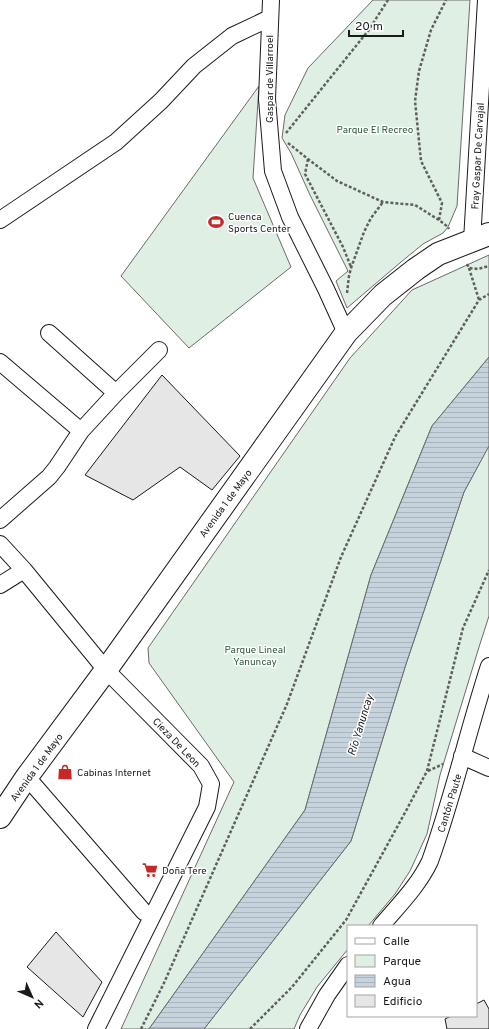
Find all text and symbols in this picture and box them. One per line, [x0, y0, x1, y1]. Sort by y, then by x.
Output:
scale bar [349, 12, 403, 38]
text: 20 m [355, 19, 383, 35]
street label: Gaspar de Villarroel [264, 35, 277, 123]
street label: Fray Gaspar De Carvajal [469, 102, 488, 210]
park label: Parque El Recreo [337, 124, 414, 137]
place label: Cuenca Sports Center [228, 211, 291, 236]
sports icon: Cuenca Sports Center [207, 213, 225, 231]
street label: Avenida 1 de Mayo [197, 467, 256, 541]
park label: Parque Lineal Yanuncay [224, 644, 286, 669]
water label: Río Yanuncay [345, 692, 377, 758]
street label: Cieza De Leon [149, 716, 203, 770]
street label: Avenida 1 de Mayo [8, 731, 67, 805]
shop icon: Cabinas Internet [56, 763, 74, 781]
place label: Cabinas Internet [77, 767, 151, 780]
street label: Cantón Paute [435, 773, 466, 834]
supermarket icon: Doña Tere [141, 861, 159, 879]
place label: Doña Tere [162, 865, 207, 878]
legend [347, 925, 477, 1017]
text: Calle [383, 934, 410, 950]
text: Parque [383, 954, 421, 970]
text: Agua [383, 974, 411, 990]
north arrow [12, 977, 52, 1017]
text: Edificio [383, 994, 423, 1010]
text: N [31, 996, 46, 1011]

